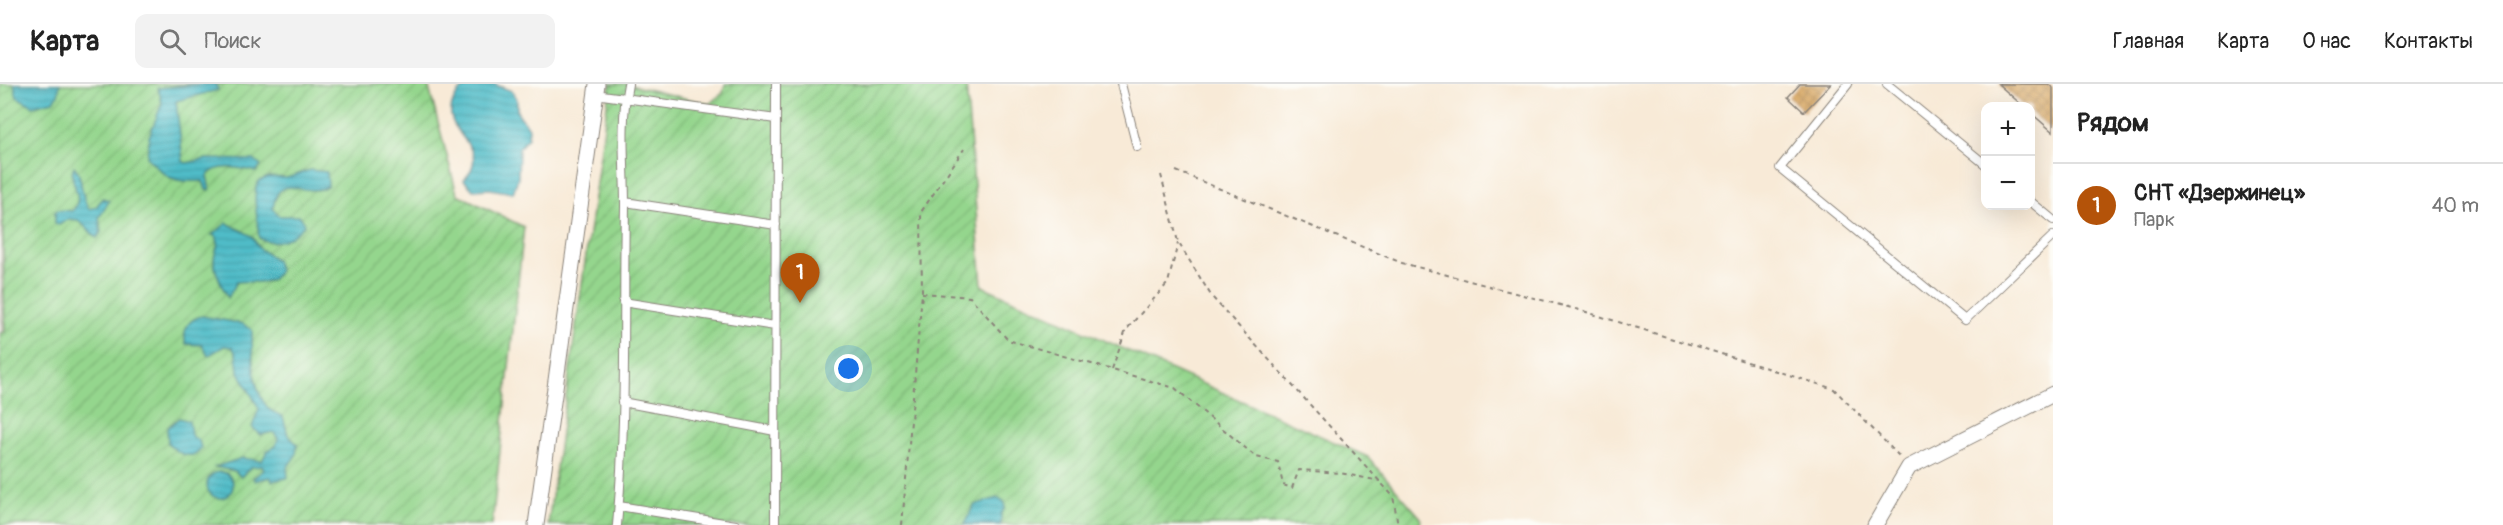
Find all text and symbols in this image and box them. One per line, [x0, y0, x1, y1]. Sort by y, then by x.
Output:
search box [135, 14, 555, 68]
text: Карта [30, 24, 99, 59]
icon: search [156, 25, 189, 58]
text: Поиск [204, 27, 262, 55]
text: Главная [2113, 28, 2184, 55]
text: Карта [2217, 28, 2269, 55]
text: О нас [2302, 28, 2351, 55]
text: Контакты [2384, 28, 2473, 55]
map controls [1981, 102, 2035, 210]
button: + [1981, 102, 2035, 156]
text: Рядом [2077, 107, 2149, 139]
button: − [1981, 156, 2035, 210]
text: СНТ «Дзержинец» [2134, 179, 2305, 207]
text: 1 [2093, 193, 2100, 218]
text: 40 m [2432, 193, 2479, 218]
text: Парк [2134, 207, 2175, 232]
pin: 1 [780, 254, 820, 303]
your location [834, 354, 863, 383]

